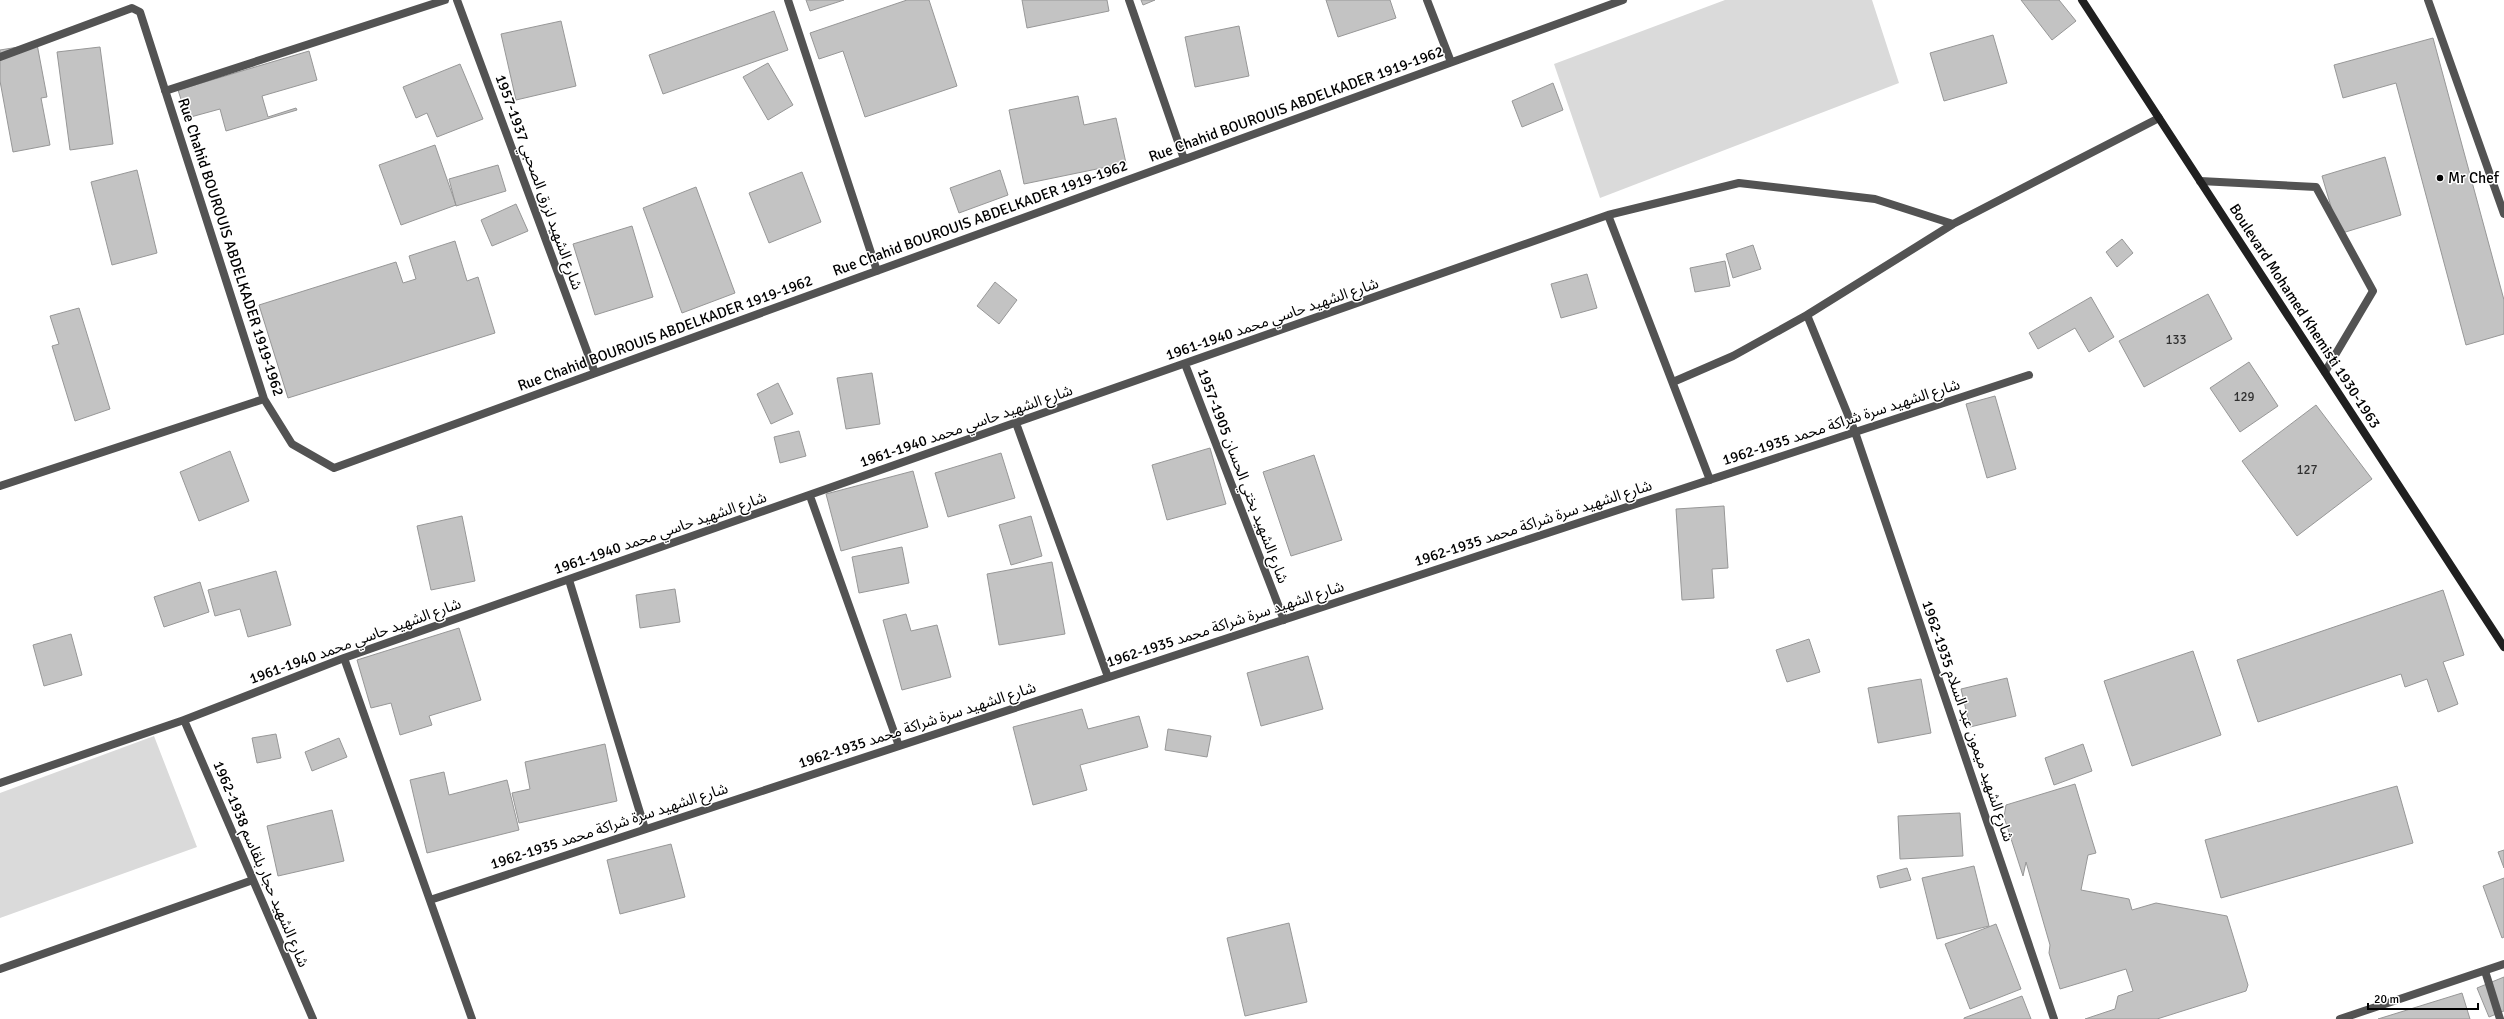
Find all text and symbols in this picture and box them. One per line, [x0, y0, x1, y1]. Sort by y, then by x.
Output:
street label: Rue Chahid BOUROUIS ABDELKADER 1919-1962 [1146, 42, 1446, 166]
street label: شارع الشهيد لزرق الصحبي 1937-1957 [489, 72, 587, 293]
street label: Rue Chahid BOUROUIS ABDELKADER 1919-1962 [174, 96, 288, 398]
street label: Rue Chahid BOUROUIS ABDELKADER 1919-1962 [830, 156, 1130, 280]
place label: Mr Chef [2448, 169, 2500, 187]
marker: Mr Chef [2435, 173, 2445, 183]
street label: Boulevard Mohamed Khemisti 1930-1963 [2226, 200, 2384, 432]
street label: Rue Chahid BOUROUIS ABDELKADER 1919-1962 [515, 271, 815, 395]
street label: شارع الشهيد حاسي محمد 1940-1961 [1163, 274, 1382, 367]
house number: 133 [2165, 332, 2187, 348]
street label: شارع الشهيد بختي الحسان 1905-1957 [1191, 366, 1292, 587]
street label: شارع الشهيد سرة شراكة محمد 1935-1962 [1720, 375, 1963, 472]
street label: شارع الشهيد حاسي محمد 1940-1961 [857, 381, 1076, 474]
house number: 129 [2233, 389, 2255, 405]
house number: 127 [2296, 462, 2318, 478]
street label: شارع الشهيد سرة شراكة محمد 1935-1962 [1412, 476, 1655, 573]
street label: شارع الشهيد حاسي محمد 1940-1961 [551, 488, 770, 581]
street label: شارع الشهيد سرة شراكة محمد 1935-1962 [1104, 577, 1347, 674]
street label: شارع الشهيد حاسي محمد 1940-1961 [247, 594, 465, 691]
street label: شارع الشهيد ميمون عبد السلام 1935-1962 [1915, 598, 2018, 845]
street label: شارع الشهيد سرة شراكة محمد 1935-1962 [796, 678, 1039, 775]
street label: شارع الشهيد حجار بلقاسم 1938-1962 [206, 758, 313, 971]
street label: شارع الشهيد سرة شراكة محمد 1935-1962 [488, 779, 731, 876]
scale bar [2368, 985, 2478, 1011]
text: 20 m [2374, 992, 2399, 1007]

